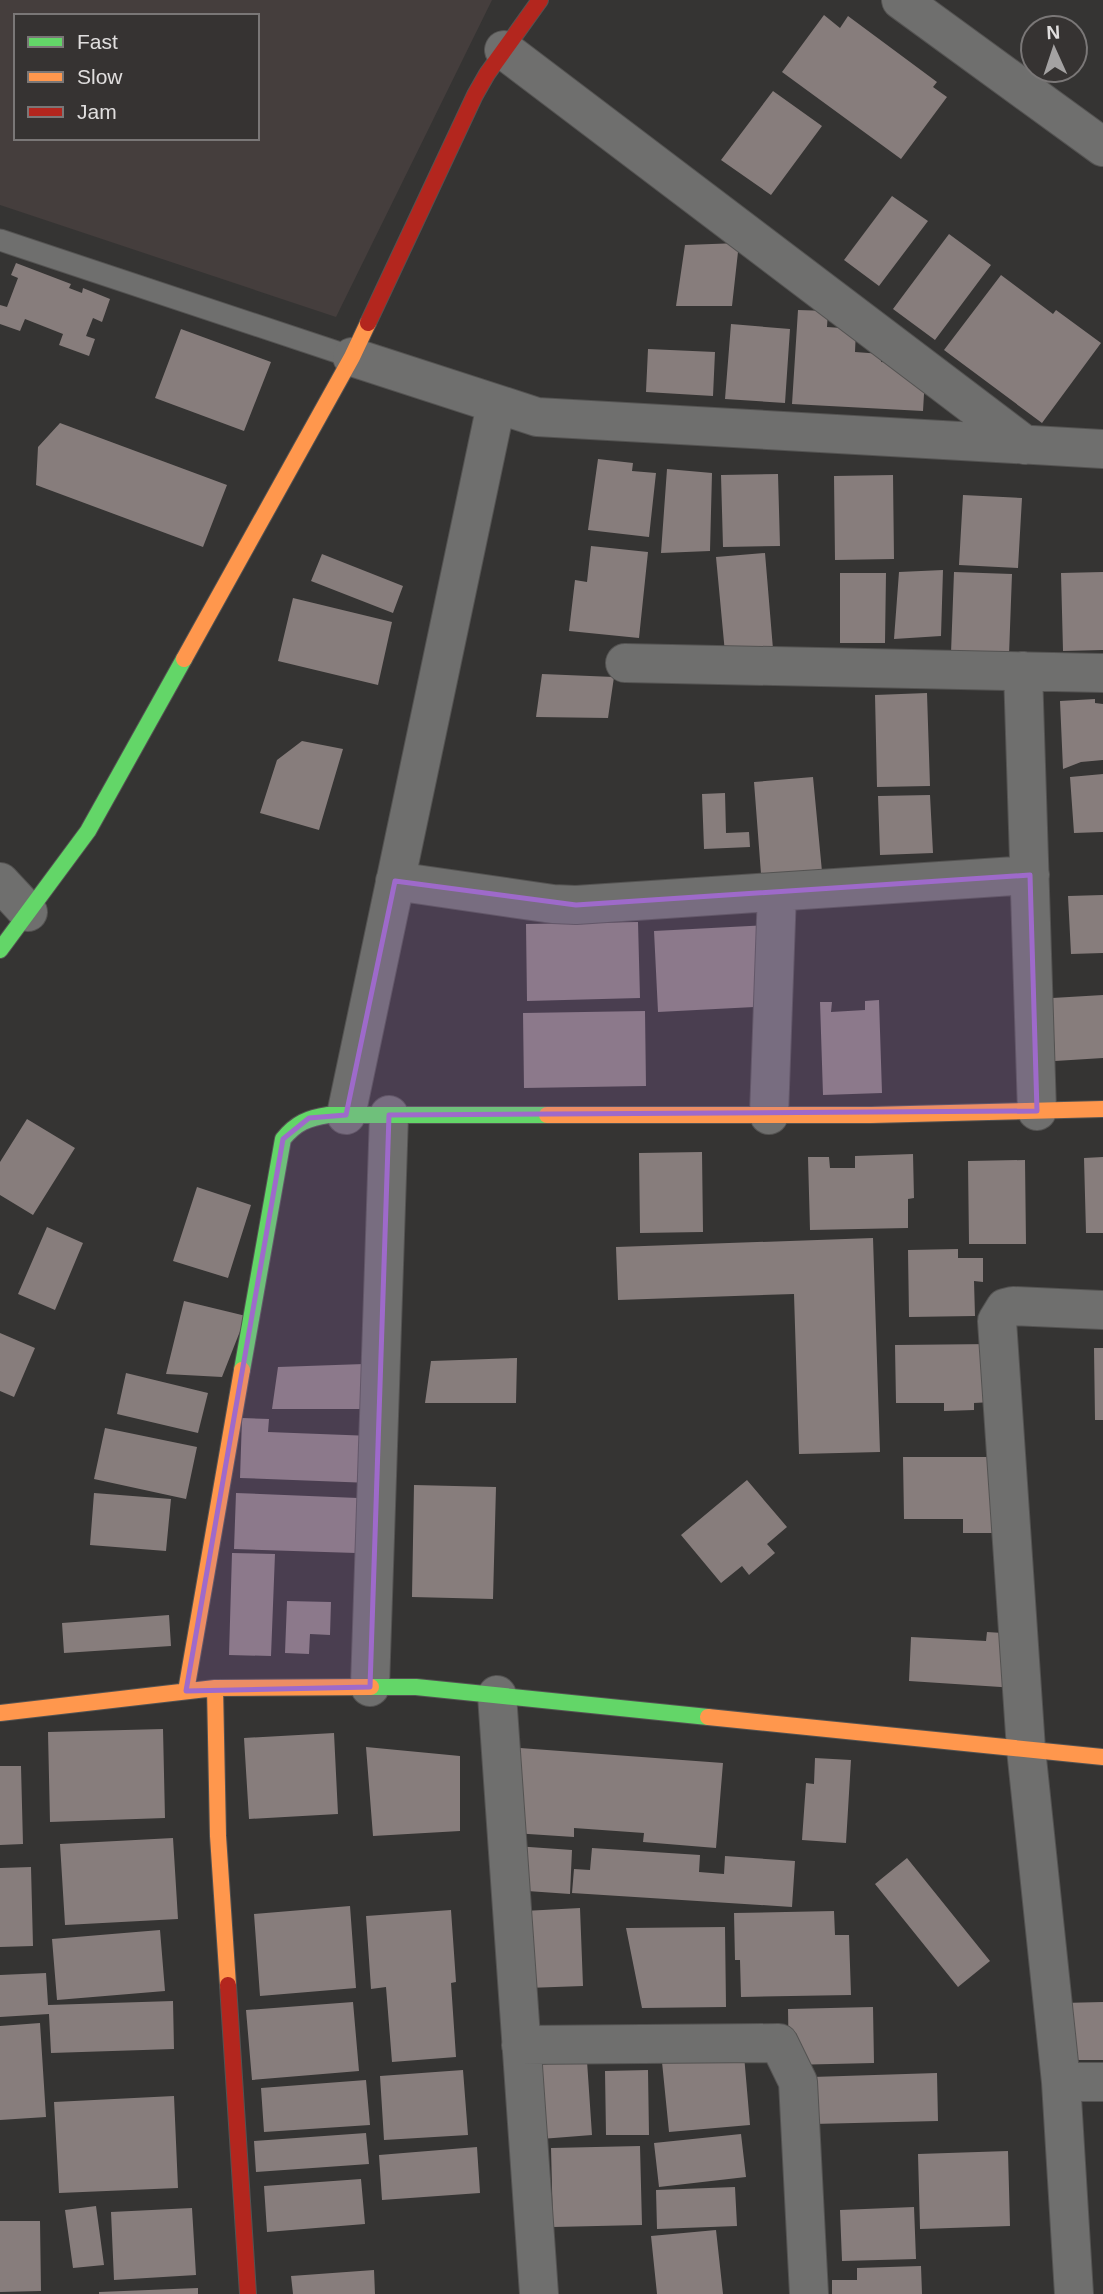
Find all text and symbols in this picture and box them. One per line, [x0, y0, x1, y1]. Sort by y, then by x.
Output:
legend [14, 14, 259, 140]
north arrow [1019, 14, 1089, 84]
text: N [1046, 22, 1061, 43]
text: Fast [77, 30, 118, 53]
text: Slow [77, 65, 123, 88]
text: Jam [77, 100, 117, 123]

